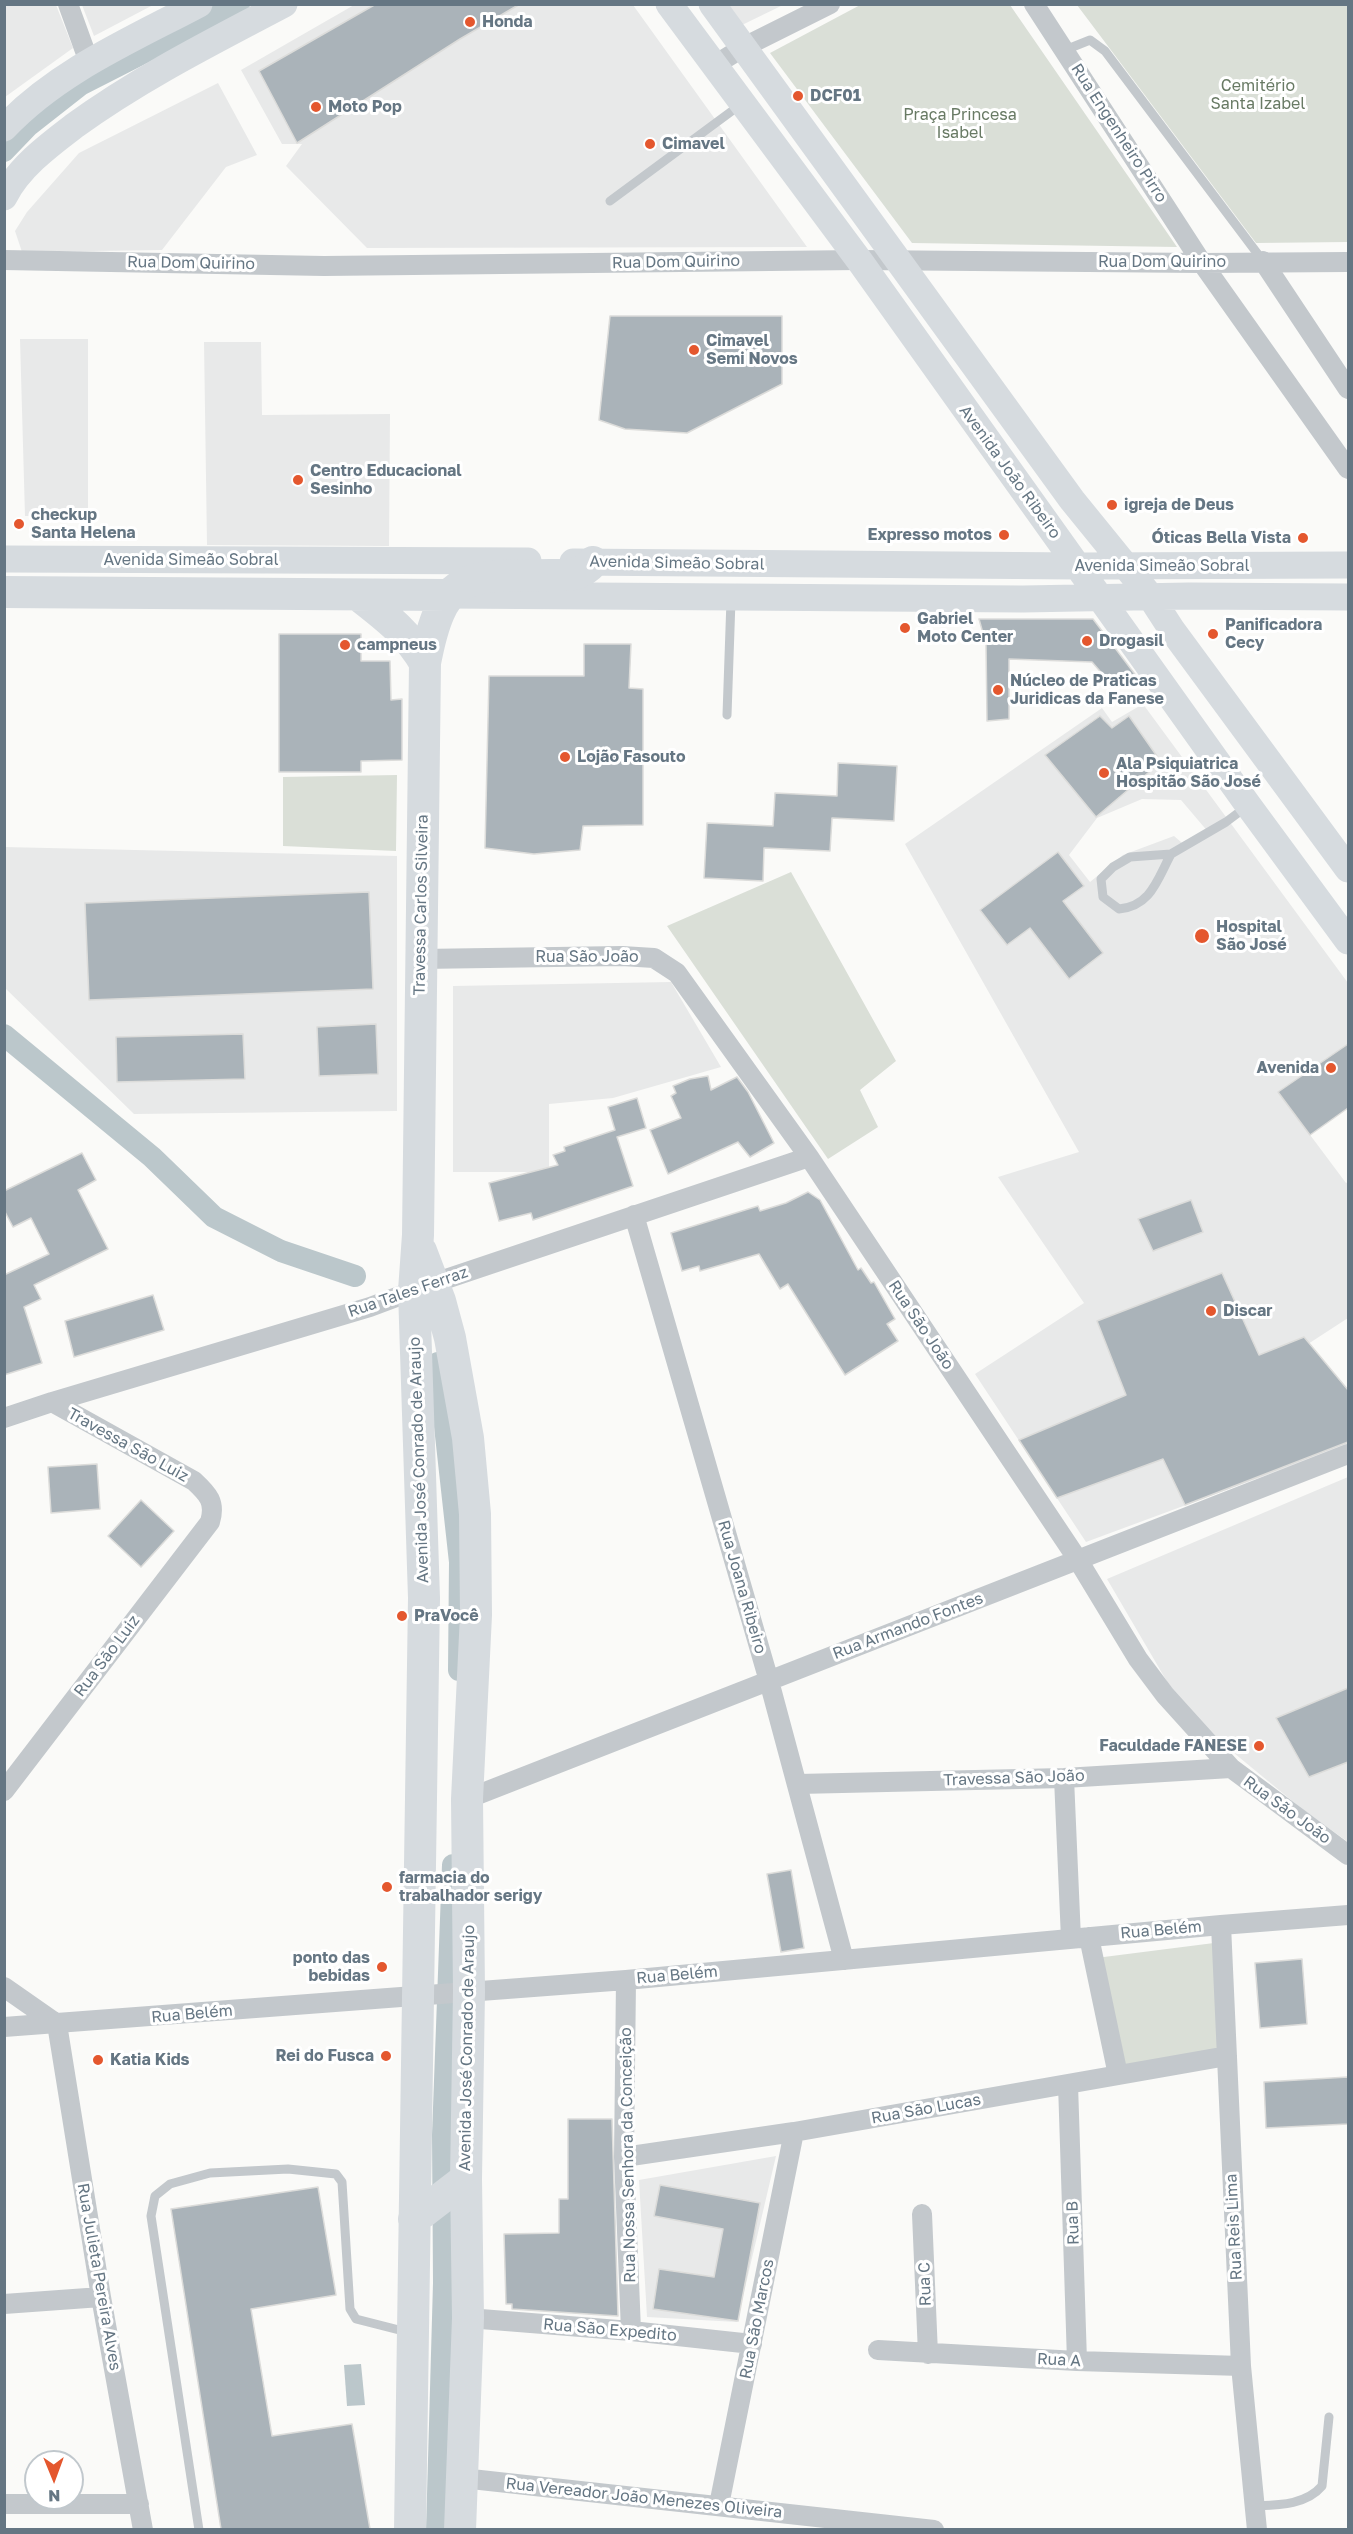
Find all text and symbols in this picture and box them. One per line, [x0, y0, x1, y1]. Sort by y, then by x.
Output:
place label: Honda [482, 12, 533, 32]
marker: Honda [463, 15, 477, 29]
street label: Rua Engenheiro Pirro [1067, 60, 1171, 206]
park label: Cemitério Santa Izabel [1211, 76, 1305, 114]
place label: DCF01 [810, 86, 861, 106]
marker: DCF01 [791, 89, 805, 103]
place label: Moto Pop [328, 97, 402, 117]
marker: Moto Pop [309, 100, 323, 114]
park label: Praça Princesa Isabel [903, 105, 1017, 143]
place label: Cimavel [662, 134, 725, 154]
marker: Cimavel [643, 137, 657, 151]
street label: Rua Dom Quirino [612, 251, 740, 273]
street label: Rua Dom Quirino [127, 252, 255, 274]
street label: Rua Dom Quirino [1098, 252, 1226, 272]
place label: Cimavel Semi Novos [706, 331, 798, 369]
marker: Cimavel Semi Novos [687, 343, 701, 357]
street label: Avenida João Ribeiro [955, 402, 1065, 542]
place label: Centro Educacional Sesinho [310, 461, 462, 499]
marker: Centro Educacional Sesinho [291, 473, 305, 487]
place label: igreja de Deus [1124, 495, 1234, 515]
marker: igreja de Deus [1105, 498, 1119, 512]
place label: checkup Santa Helena [31, 505, 136, 543]
marker: checkup Santa Helena [12, 517, 26, 531]
place label: Expresso motos [867, 525, 992, 545]
marker: Expresso motos [997, 528, 1011, 542]
place label: Óticas Bella Vista [1151, 528, 1291, 548]
marker: Óticas Bella Vista [1296, 531, 1310, 545]
street label: Avenida Simeão Sobral [103, 550, 279, 570]
street label: Avenida Simeão Sobral [589, 552, 765, 574]
street label: Avenida Simeão Sobral [1074, 556, 1250, 576]
place label: Gabriel Moto Center [917, 609, 1013, 647]
place label: Panificadora Cecy [1225, 615, 1322, 653]
marker: Gabriel Moto Center [898, 621, 912, 635]
marker: Panificadora Cecy [1206, 627, 1220, 641]
place label: Drogasil [1099, 631, 1164, 651]
marker: Drogasil [1080, 634, 1094, 648]
place label: campneus [357, 635, 437, 655]
marker: campneus [338, 638, 352, 652]
place label: Núcleo de Praticas Juridicas da Fanese [1010, 671, 1164, 709]
marker: Núcleo de Praticas Juridicas da Fanese [991, 683, 1005, 697]
place label: Lojão Fasouto [577, 747, 686, 767]
marker: Lojão Fasouto [558, 750, 572, 764]
place label: Ala Psiquiatrica Hospitão São José [1116, 754, 1261, 792]
marker: Ala Psiquiatrica Hospitão São José [1097, 766, 1111, 780]
street label: Travessa Carlos Silveira [410, 814, 432, 996]
place label: Hospital São José [1216, 917, 1287, 955]
marker: Hospital São José [1193, 927, 1211, 945]
street label: Rua São João [535, 947, 639, 967]
place label: Avenida [1257, 1058, 1319, 1078]
marker: Avenida [1324, 1061, 1338, 1075]
street label: Rua Tales Ferraz [345, 1262, 471, 1322]
street label: Rua São João [884, 1277, 958, 1373]
place label: Discar [1223, 1301, 1273, 1321]
marker: Discar [1204, 1304, 1218, 1318]
street label: Avenida José Conrado de Araujo [405, 1337, 433, 1583]
street label: Travessa São Luiz [64, 1404, 192, 1486]
street label: Rua Joana Ribeiro [714, 1518, 770, 1656]
street label: Rua Armando Fontes [830, 1588, 986, 1664]
place label: PraVocê [414, 1606, 479, 1626]
marker: PraVocê [395, 1609, 409, 1623]
street label: Rua São Luiz [70, 1611, 144, 1701]
place label: Faculdade FANESE [1099, 1736, 1247, 1756]
marker: Faculdade FANESE [1252, 1739, 1266, 1753]
street label: Travessa São João [943, 1766, 1085, 1790]
street label: Rua São João [1240, 1772, 1334, 1848]
place label: farmacia do trabalhador serigy [399, 1868, 542, 1906]
marker: farmacia do trabalhador serigy [380, 1880, 394, 1894]
street label: Rua Belém [1119, 1917, 1203, 1943]
street label: Avenida José Conrado de Araujo [455, 1925, 479, 2171]
place label: ponto das bebidas [293, 1948, 370, 1986]
marker: ponto das bebidas [375, 1960, 389, 1974]
street label: Rua Belém [635, 1962, 719, 1988]
street label: Rua Belém [150, 2001, 234, 2027]
street label: Rua Nossa Senhora da Conceição [616, 2027, 640, 2283]
place label: Rei do Fusca [275, 2046, 374, 2066]
marker: Rei do Fusca [379, 2049, 393, 2063]
place label: Katia Kids [110, 2050, 190, 2070]
marker: Katia Kids [91, 2053, 105, 2067]
street label: Rua São Lucas [870, 2090, 982, 2128]
street label: Rua Reis Lima [1222, 2173, 1246, 2281]
street label: Rua Julieta Pereira Alves [73, 2182, 125, 2372]
street label: Rua B [1063, 2201, 1083, 2245]
street label: Rua São Marcos [736, 2257, 778, 2381]
street label: Rua C [915, 2262, 935, 2306]
street label: Rua São Expedito [542, 2315, 678, 2345]
street label: Rua A [1037, 2349, 1081, 2371]
north arrow [24, 2450, 84, 2510]
street label: Rua Vereador João Menezes Oliveira [505, 2474, 783, 2522]
text: N [48, 2486, 61, 2506]

